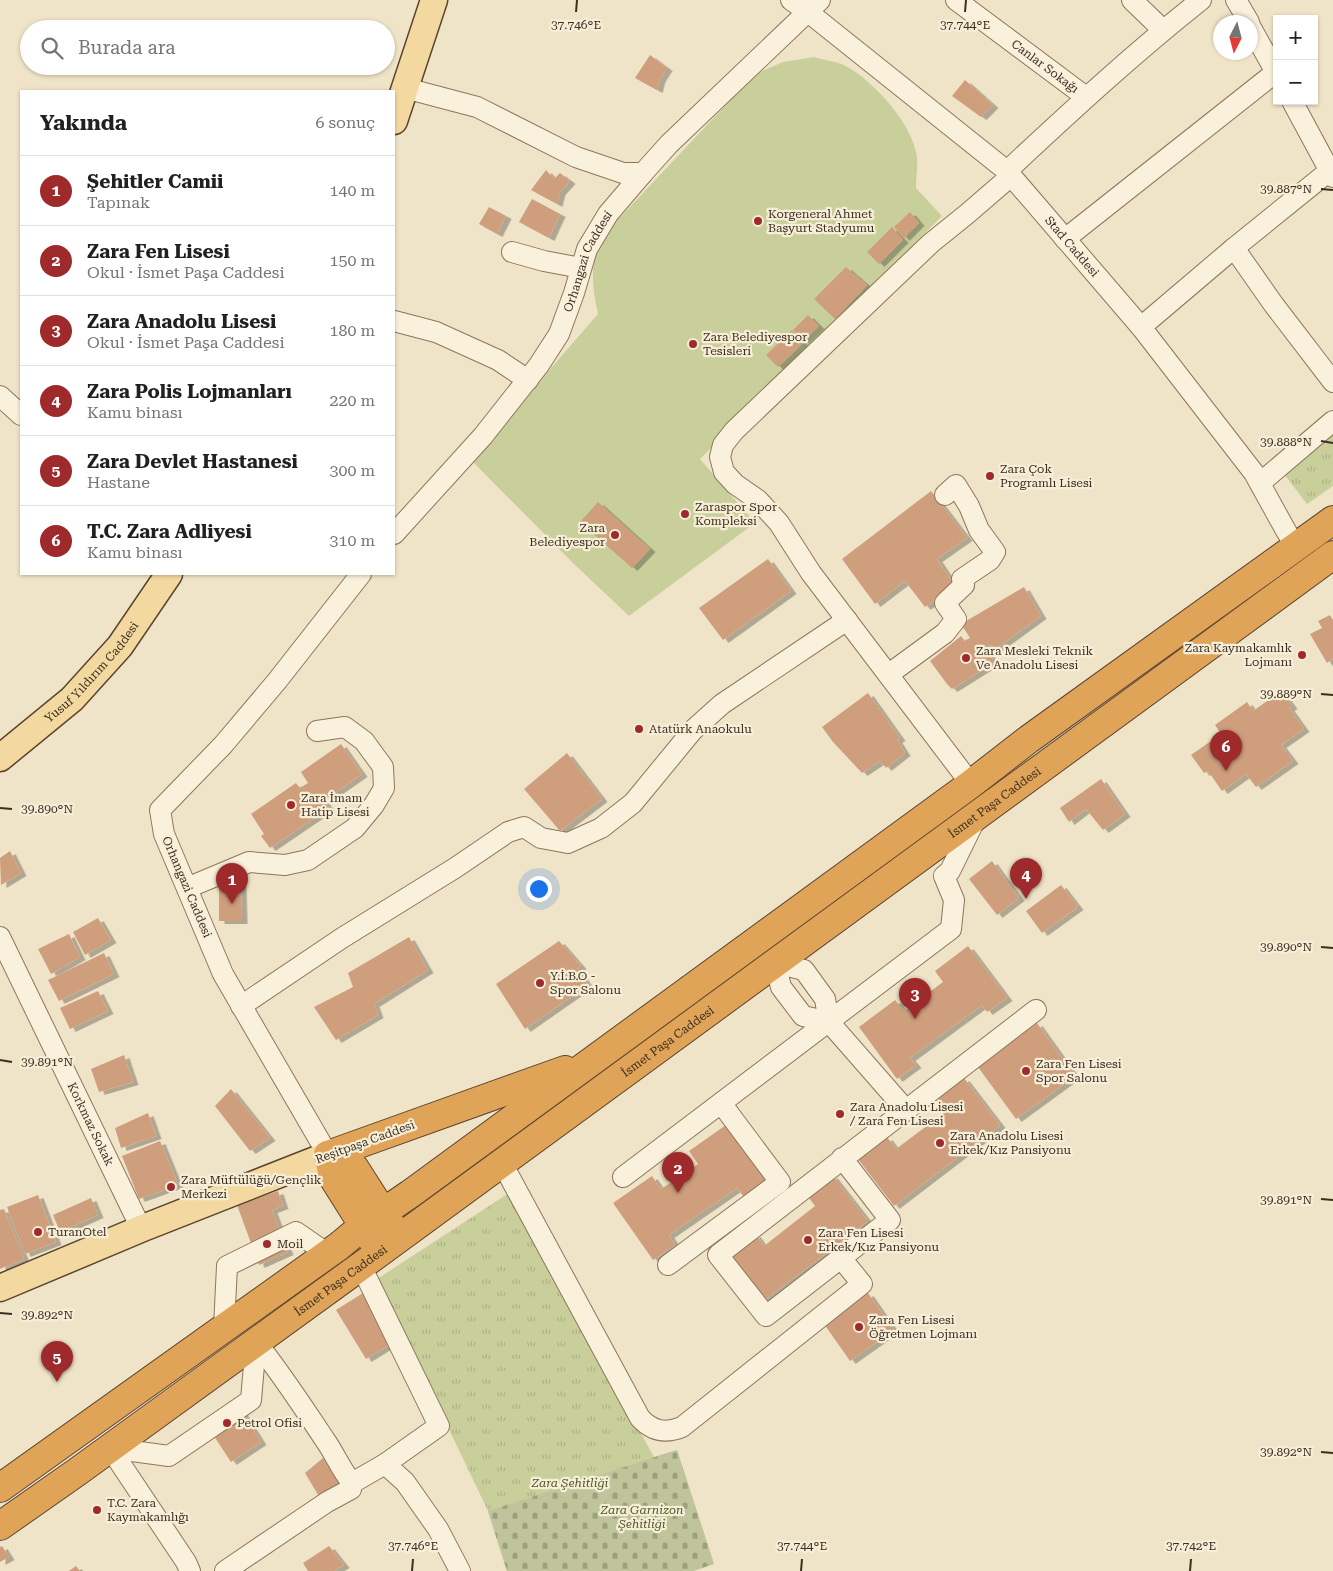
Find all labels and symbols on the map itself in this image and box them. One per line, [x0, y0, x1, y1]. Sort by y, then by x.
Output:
north arrow [1213, 15, 1258, 60]
text: 37.746°E [551, 18, 601, 32]
text: 37.744°E [940, 18, 990, 32]
street label: Canlar Sokağı [1009, 37, 1081, 96]
text: 39.887°N [1260, 182, 1312, 196]
place label: Korgeneral Ahmet Başyurt Stadyumu [768, 207, 875, 235]
street label: Orhangazi Caddesi [561, 208, 615, 314]
street label: Stad Caddesi [1042, 213, 1102, 280]
marker: Korgeneral Ahmet Başyurt Stadyumu [752, 215, 764, 227]
place label: Zara Belediyespor Tesisleri [703, 330, 807, 358]
marker: Zara Belediyespor Tesisleri [687, 338, 699, 350]
text: 39.888°N [1260, 435, 1312, 449]
place label: Zara Çok Programlı Lisesi [1000, 462, 1093, 490]
marker: Zara Çok Programlı Lisesi [984, 470, 996, 482]
place label: Zaraspor Spor Kompleksi [695, 500, 777, 528]
marker: Zaraspor Spor Kompleksi [679, 508, 691, 520]
place label: Zara Belediyespor [529, 521, 605, 549]
marker: Zara Belediyespor [609, 529, 621, 541]
street label: Yusuf Yıldırım Caddesi [42, 619, 141, 726]
place label: Zara Kaymakamlık Lojmanı [1185, 641, 1292, 669]
place label: Zara Mesleki Teknik Ve Anadolu Lisesi [976, 644, 1094, 672]
marker: Zara Kaymakamlık Lojmanı [1296, 649, 1308, 661]
marker: Zara Mesleki Teknik Ve Anadolu Lisesi [960, 652, 972, 664]
text: 39.889°N [1260, 687, 1312, 701]
place label: Atatürk Anaokulu [649, 722, 752, 736]
marker: Atatürk Anaokulu [633, 723, 645, 735]
pin: 6 [1210, 730, 1242, 771]
street label: İsmet Paşa Caddesi [946, 764, 1044, 841]
place label: Zara İmam Hatip Lisesi [301, 791, 370, 819]
marker: Zara İmam Hatip Lisesi [285, 799, 297, 811]
text: 39.890°N [21, 802, 73, 816]
street label: Orhangazi Caddesi [159, 834, 215, 940]
pin: 4 [1010, 858, 1042, 899]
pin: 1 [216, 863, 248, 904]
your location [526, 876, 552, 902]
text: 39.890°N [1260, 940, 1312, 954]
place label: Y.İ.B.O - Spor Salonu [550, 969, 621, 997]
marker: Y.İ.B.O - Spor Salonu [534, 977, 546, 989]
pin: 3 [899, 978, 931, 1019]
street label: İsmet Paşa Caddesi [619, 1003, 717, 1080]
text: 39.891°N [21, 1055, 73, 1069]
place label: Zara Fen Lisesi Spor Salonu [1036, 1057, 1122, 1085]
marker: Zara Fen Lisesi Spor Salonu [1020, 1065, 1032, 1077]
street label: Korkmaz Sokak [65, 1080, 117, 1169]
place label: Zara Anadolu Lisesi / Zara Fen Lisesi [849, 1100, 963, 1128]
marker: Zara Anadolu Lisesi / Zara Fen Lisesi [834, 1108, 846, 1120]
street label: Reşitpaşa Caddesi [313, 1117, 417, 1166]
place label: Zara Anadolu Lisesi Erkek/Kız Pansiyonu [950, 1129, 1072, 1157]
marker: Zara Anadolu Lisesi Erkek/Kız Pansiyonu [934, 1137, 946, 1149]
pin: 2 [662, 1152, 694, 1193]
place label: Zara Müftülüğü/Gençlik Merkezi [181, 1173, 322, 1201]
marker: Zara Müftülüğü/Gençlik Merkezi [165, 1181, 177, 1193]
text: 39.891°N [1260, 1193, 1312, 1207]
place label: TuranOtel [48, 1225, 107, 1239]
marker: TuranOtel [32, 1226, 44, 1238]
place label: Zara Fen Lisesi Erkek/Kız Pansiyonu [818, 1226, 940, 1254]
marker: Zara Fen Lisesi Erkek/Kız Pansiyonu [802, 1234, 814, 1246]
place label: Moil [277, 1237, 304, 1251]
marker: Moil [261, 1238, 273, 1250]
street label: İsmet Paşa Caddesi [292, 1242, 390, 1319]
text: 39.892°N [21, 1308, 73, 1322]
place label: Zara Fen Lisesi Öğretmen Lojmanı [869, 1313, 977, 1341]
marker: Zara Fen Lisesi Öğretmen Lojmanı [853, 1321, 865, 1333]
pin: 5 [41, 1341, 73, 1382]
place label: Petrol Ofisi [237, 1416, 302, 1430]
marker: Petrol Ofisi [221, 1417, 233, 1429]
text: 39.892°N [1260, 1445, 1312, 1459]
park label: Zara Şehitliği [531, 1476, 609, 1490]
place label: T.C. Zara Kaymakamlığı [107, 1496, 189, 1524]
park label: Zara Garnizon Şehitliği [600, 1503, 683, 1531]
marker: T.C. Zara Kaymakamlığı [91, 1504, 103, 1516]
text: 37.746°E [388, 1539, 438, 1553]
text: 37.744°E [777, 1539, 827, 1553]
text: 37.742°E [1166, 1539, 1216, 1553]

